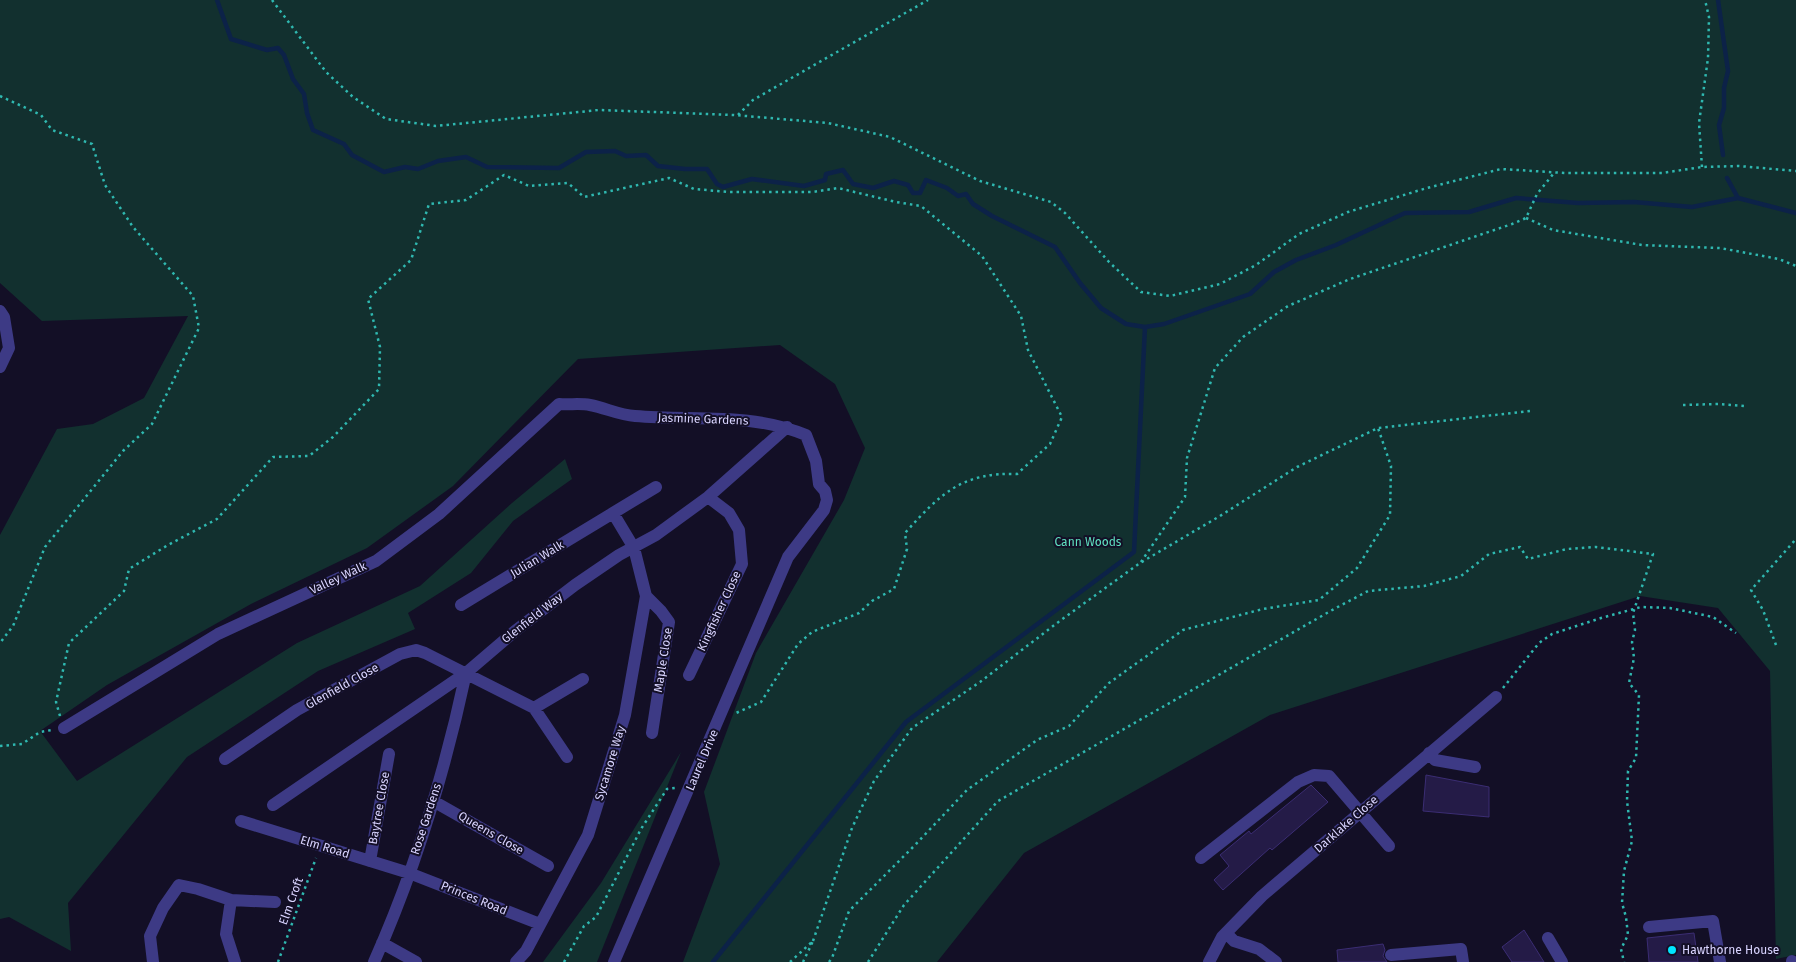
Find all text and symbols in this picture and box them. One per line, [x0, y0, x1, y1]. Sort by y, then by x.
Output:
street label: Jasmine Gardens [657, 410, 749, 428]
park label: Cann Woods [1055, 535, 1122, 549]
street label: Julian Walk [508, 537, 567, 580]
street label: Valley Walk [307, 558, 369, 597]
street label: Kingfisher Close [694, 569, 744, 653]
street label: Glenfield Way [499, 590, 565, 646]
street label: Maple Close [651, 627, 675, 693]
street label: Glenfield Close [303, 660, 381, 712]
street label: Sycamore Way [592, 724, 628, 802]
street label: Laurel Drive [683, 727, 721, 793]
street label: Baytree Close [366, 771, 392, 845]
street label: Rose Gardens [408, 781, 444, 856]
street label: Darklake Close [1311, 793, 1381, 855]
street label: Queens Close [456, 809, 526, 857]
street label: Elm Road [299, 833, 351, 861]
street label: Elm Croft [276, 875, 306, 927]
street label: Princes Road [439, 878, 509, 918]
place label: Hawthorne House [1682, 943, 1779, 957]
marker: Hawthorne House [1666, 944, 1678, 956]

